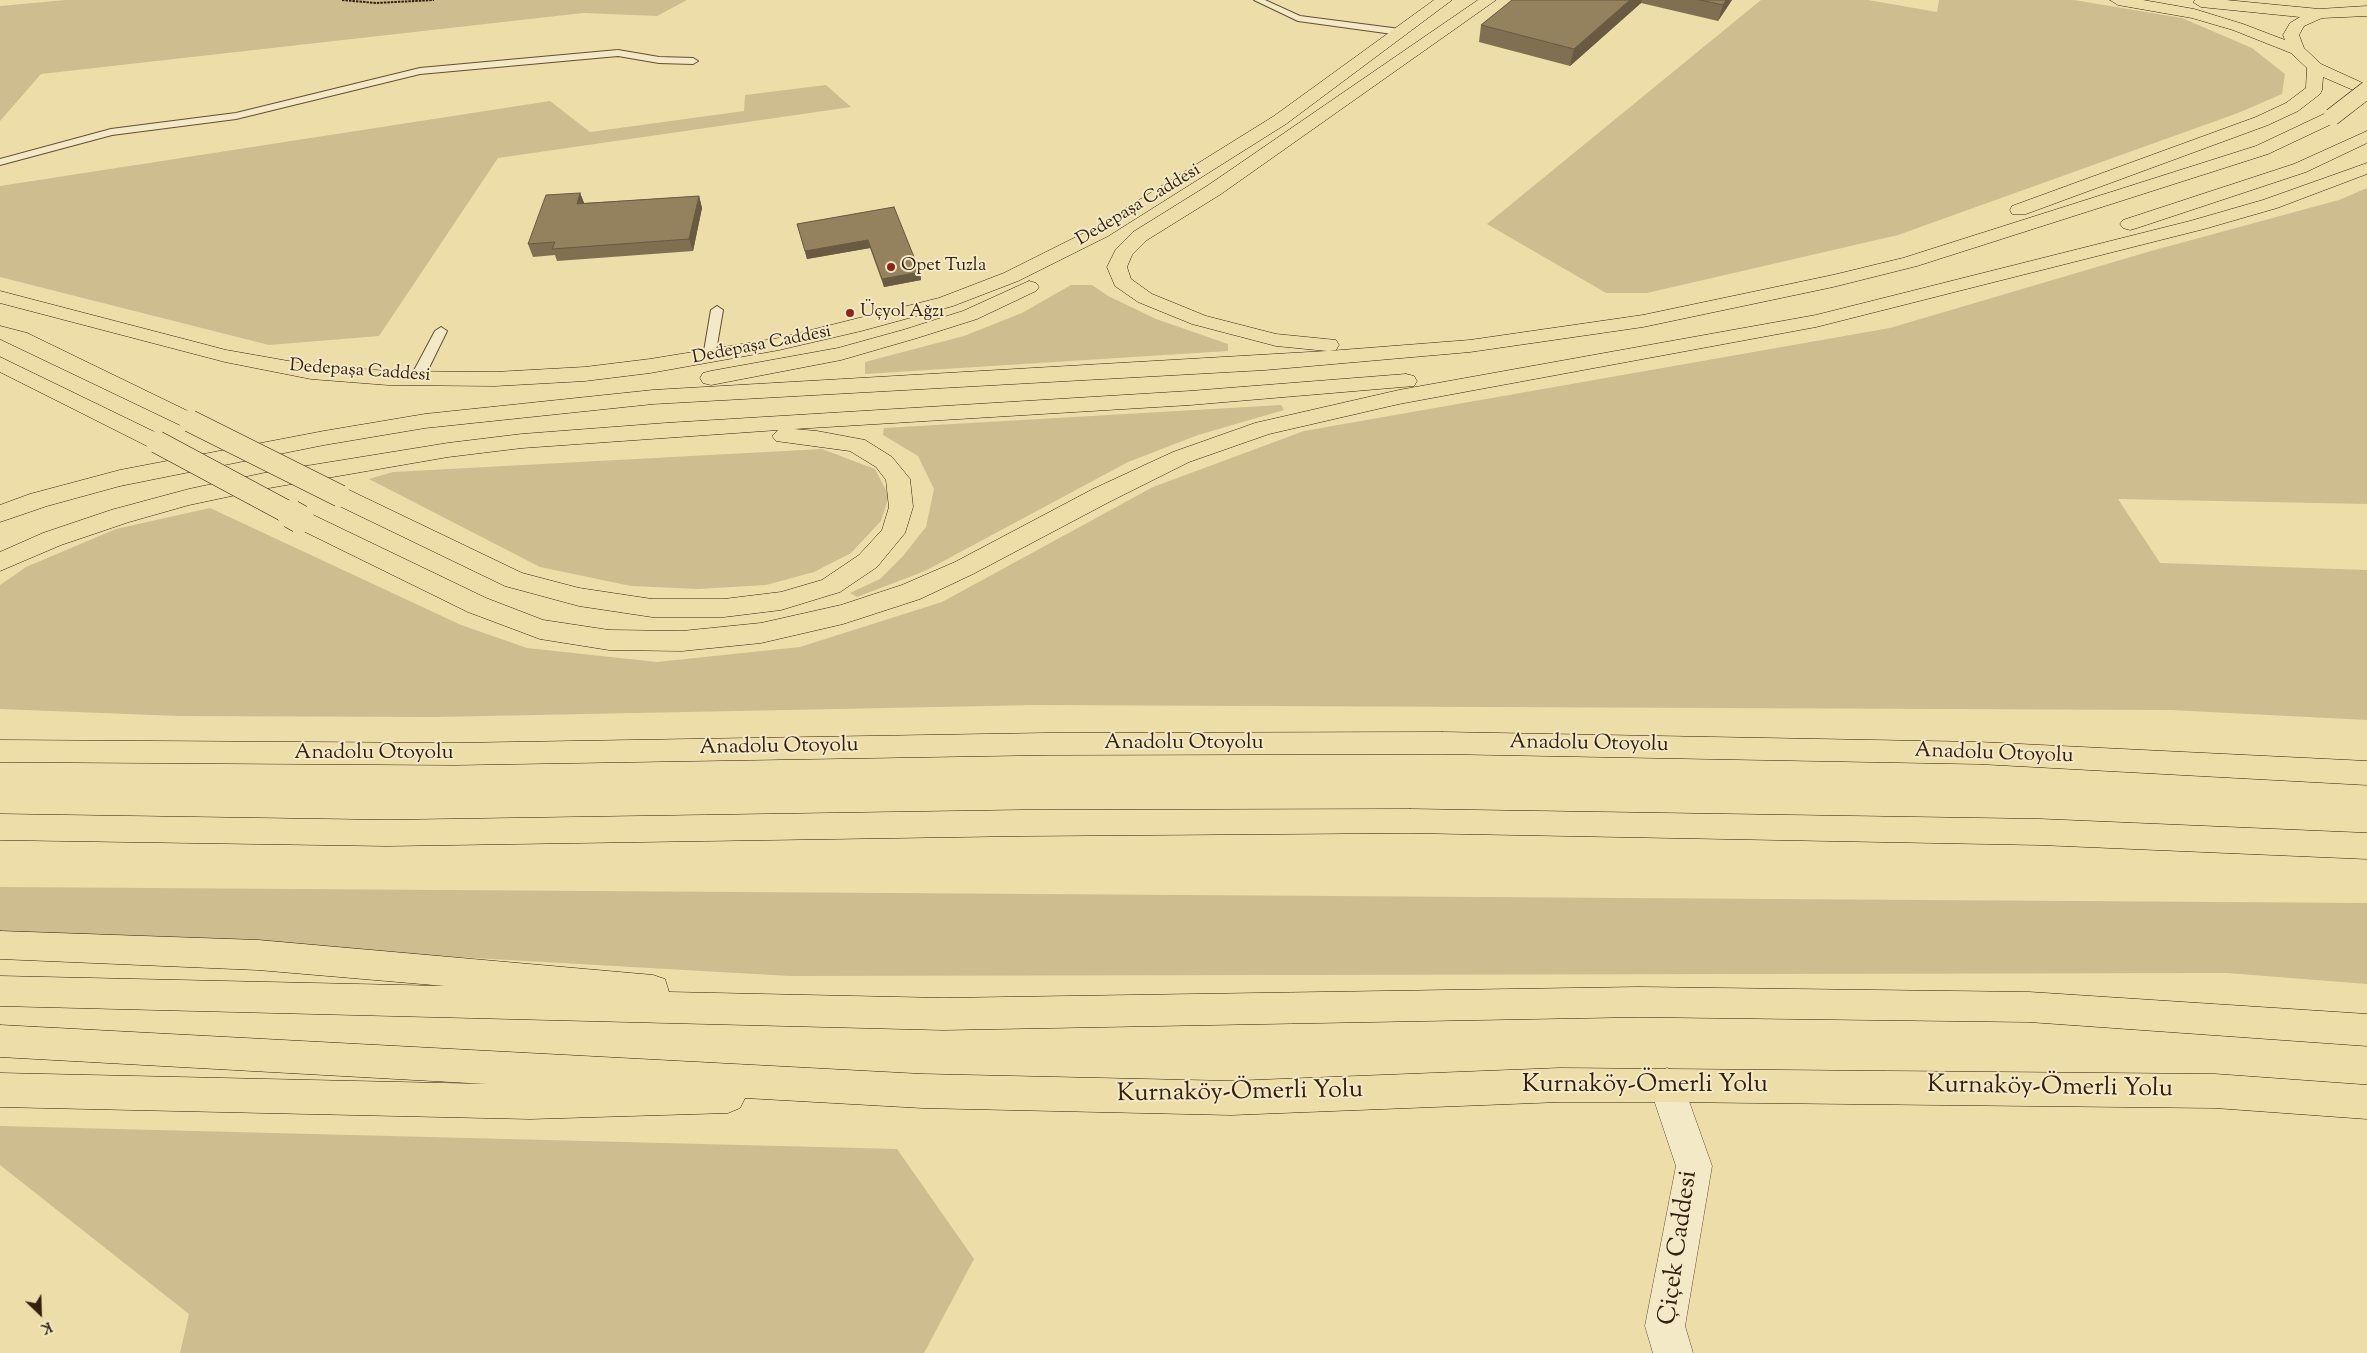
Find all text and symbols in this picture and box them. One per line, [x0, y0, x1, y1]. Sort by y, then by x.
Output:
street label: Dedepaşa Caddesi [1073, 160, 1205, 252]
place label: Opet Tuzla [901, 256, 986, 278]
marker: Opet Tuzla [885, 261, 897, 273]
place label: Üçyol Ağzı [860, 302, 944, 324]
marker: Üçyol Ağzı [844, 307, 856, 319]
street label: Dedepaşa Caddesi [691, 322, 833, 370]
street label: Dedepaşa Caddesi [289, 356, 431, 388]
street label: Anadolu Otoyolu [1104, 731, 1264, 757]
street label: Anadolu Otoyolu [1509, 731, 1669, 759]
street label: Anadolu Otoyolu [699, 734, 859, 762]
street label: Anadolu Otoyolu [1914, 740, 2074, 770]
street label: Anadolu Otoyolu [294, 741, 454, 767]
street label: Kurnaköy-Ömerli Yolu [1522, 1072, 1768, 1102]
street label: Kurnaköy-Ömerli Yolu [1927, 1072, 2173, 1106]
street label: Kurnaköy-Ömerli Yolu [1117, 1077, 1363, 1111]
street label: Çiçek Caddesi [1654, 1169, 1706, 1327]
north arrow [15, 1288, 65, 1338]
text: K [37, 1316, 55, 1338]

